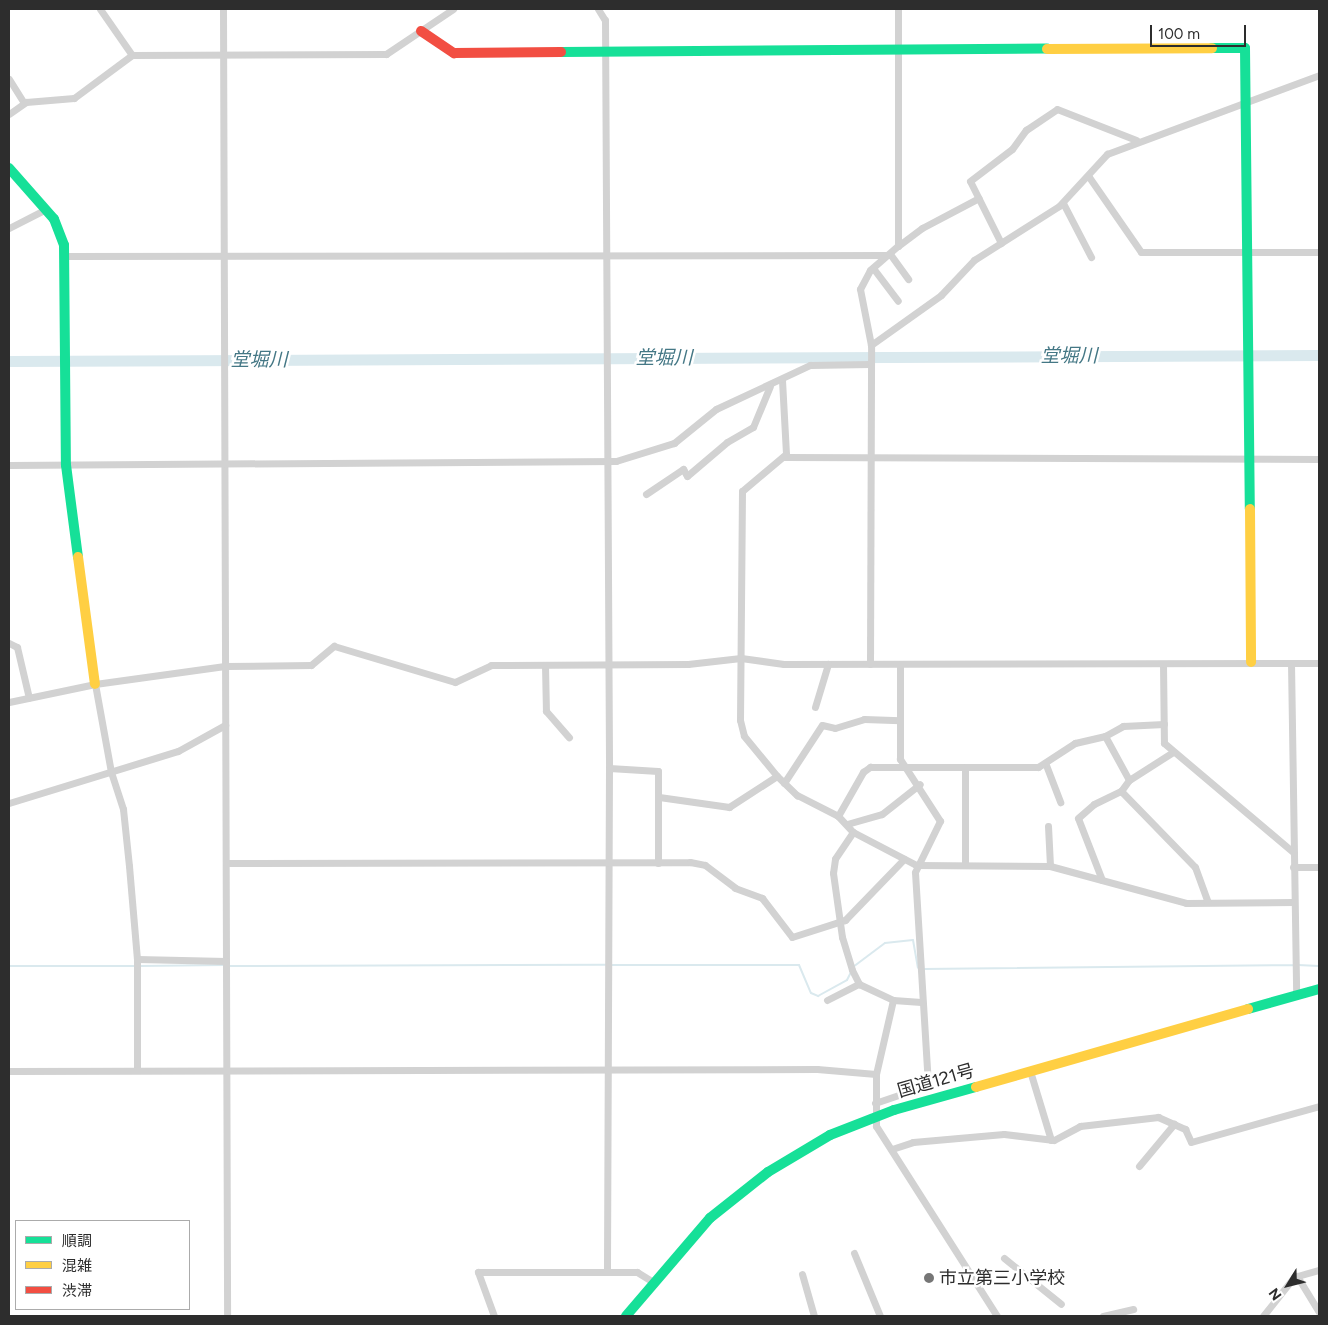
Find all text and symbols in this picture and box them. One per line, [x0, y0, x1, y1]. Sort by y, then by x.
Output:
scale bar [1153, 15, 1249, 47]
text: 100 m [1158, 25, 1200, 43]
water label: 堂堀川 [1041, 345, 1097, 367]
water label: 堂堀川 [636, 347, 692, 369]
water label: 堂堀川 [231, 349, 287, 371]
street label: 国道121号 [895, 1060, 977, 1102]
legend [15, 1220, 190, 1310]
text: 順調 [62, 1232, 92, 1250]
text: 混雑 [62, 1257, 92, 1275]
north arrow [1263, 1260, 1313, 1310]
place label: 市立第三小学校 [939, 1267, 1065, 1289]
marker: 市立第三小学校 [923, 1272, 935, 1284]
text: 渋滞 [62, 1282, 92, 1300]
text: N [1265, 1285, 1286, 1303]

